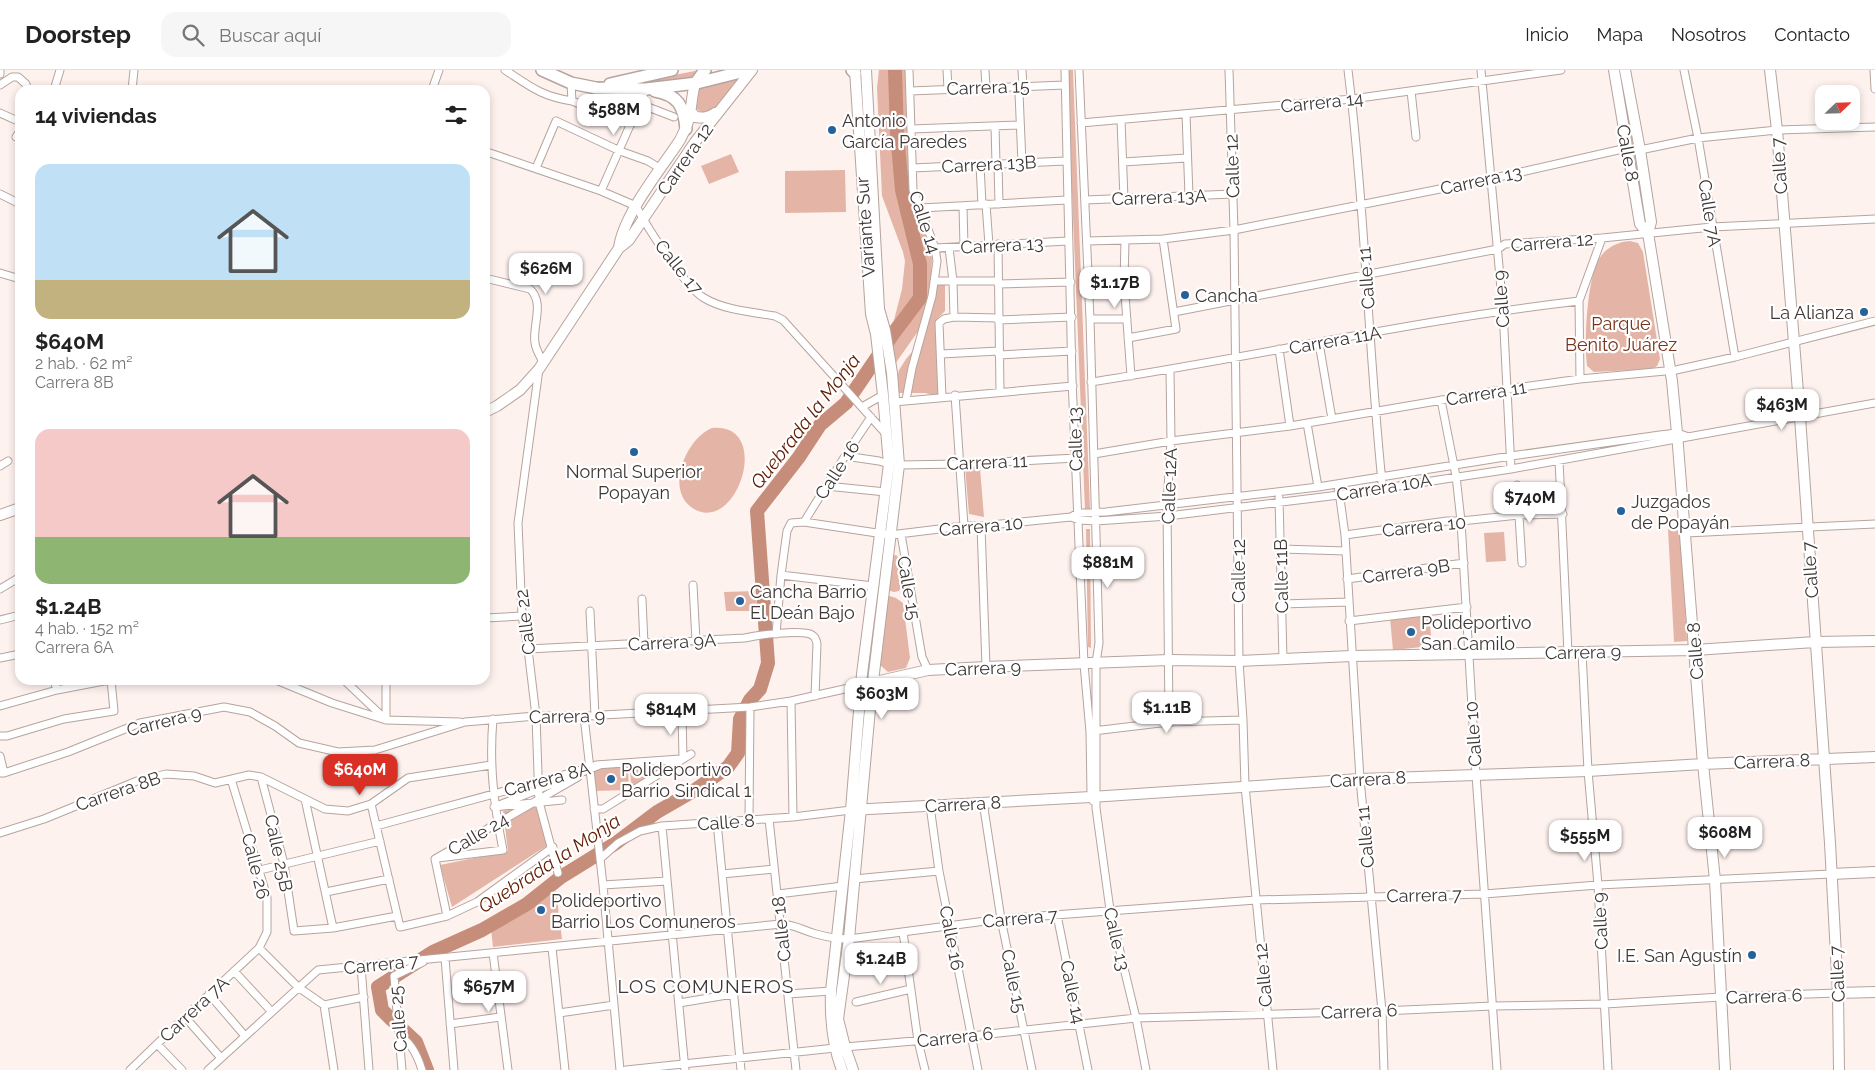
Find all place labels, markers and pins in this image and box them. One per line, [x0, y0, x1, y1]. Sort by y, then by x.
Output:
pin: $588M [579, 93, 649, 136]
place label: Antonio García Paredes [842, 110, 967, 152]
marker: Antonio García Paredes [826, 124, 838, 136]
pin: $626M [511, 252, 581, 295]
pin: $1.17B [1074, 266, 1156, 309]
place label: Cancha [1195, 285, 1258, 306]
marker: Cancha [1179, 289, 1191, 301]
place label: La Alianza [1770, 302, 1854, 323]
marker: La Alianza [1858, 306, 1870, 318]
pin: $463M [1747, 388, 1817, 431]
marker: Normal Superior Popayan [628, 446, 640, 458]
place label: Normal Superior Popayan [566, 461, 703, 503]
pin: $740M [1495, 482, 1565, 524]
place label: Juzgados de Popayán [1631, 491, 1730, 533]
marker: Juzgados de Popayán [1615, 505, 1627, 517]
pin: $881M [1073, 546, 1143, 589]
place label: Cancha Barrio El Deán Bajo [750, 581, 867, 623]
marker: Cancha Barrio El Deán Bajo [734, 595, 746, 607]
place label: Polideportivo San Camilo [1421, 612, 1532, 654]
marker: Polideportivo San Camilo [1405, 626, 1417, 638]
pin: $603M [847, 678, 917, 720]
pin: $1.11B [1126, 692, 1208, 734]
pin: $814M [636, 694, 706, 736]
pin: $640M [325, 754, 395, 796]
place label: Polideportivo Barrio Sindical 1 [621, 759, 752, 801]
marker: Polideportivo Barrio Sindical 1 [605, 773, 617, 785]
pin: $608M [1690, 816, 1760, 859]
pin: $555M [1550, 820, 1620, 862]
place label: Polideportivo Barrio Los Comuneros [551, 890, 736, 932]
marker: Polideportivo Barrio Los Comuneros [535, 904, 547, 916]
pin: $1.24B [840, 942, 922, 985]
place label: I.E. San Agustín [1617, 945, 1742, 966]
marker: I.E. San Agustín [1746, 949, 1758, 961]
pin: $657M [454, 970, 524, 1013]

